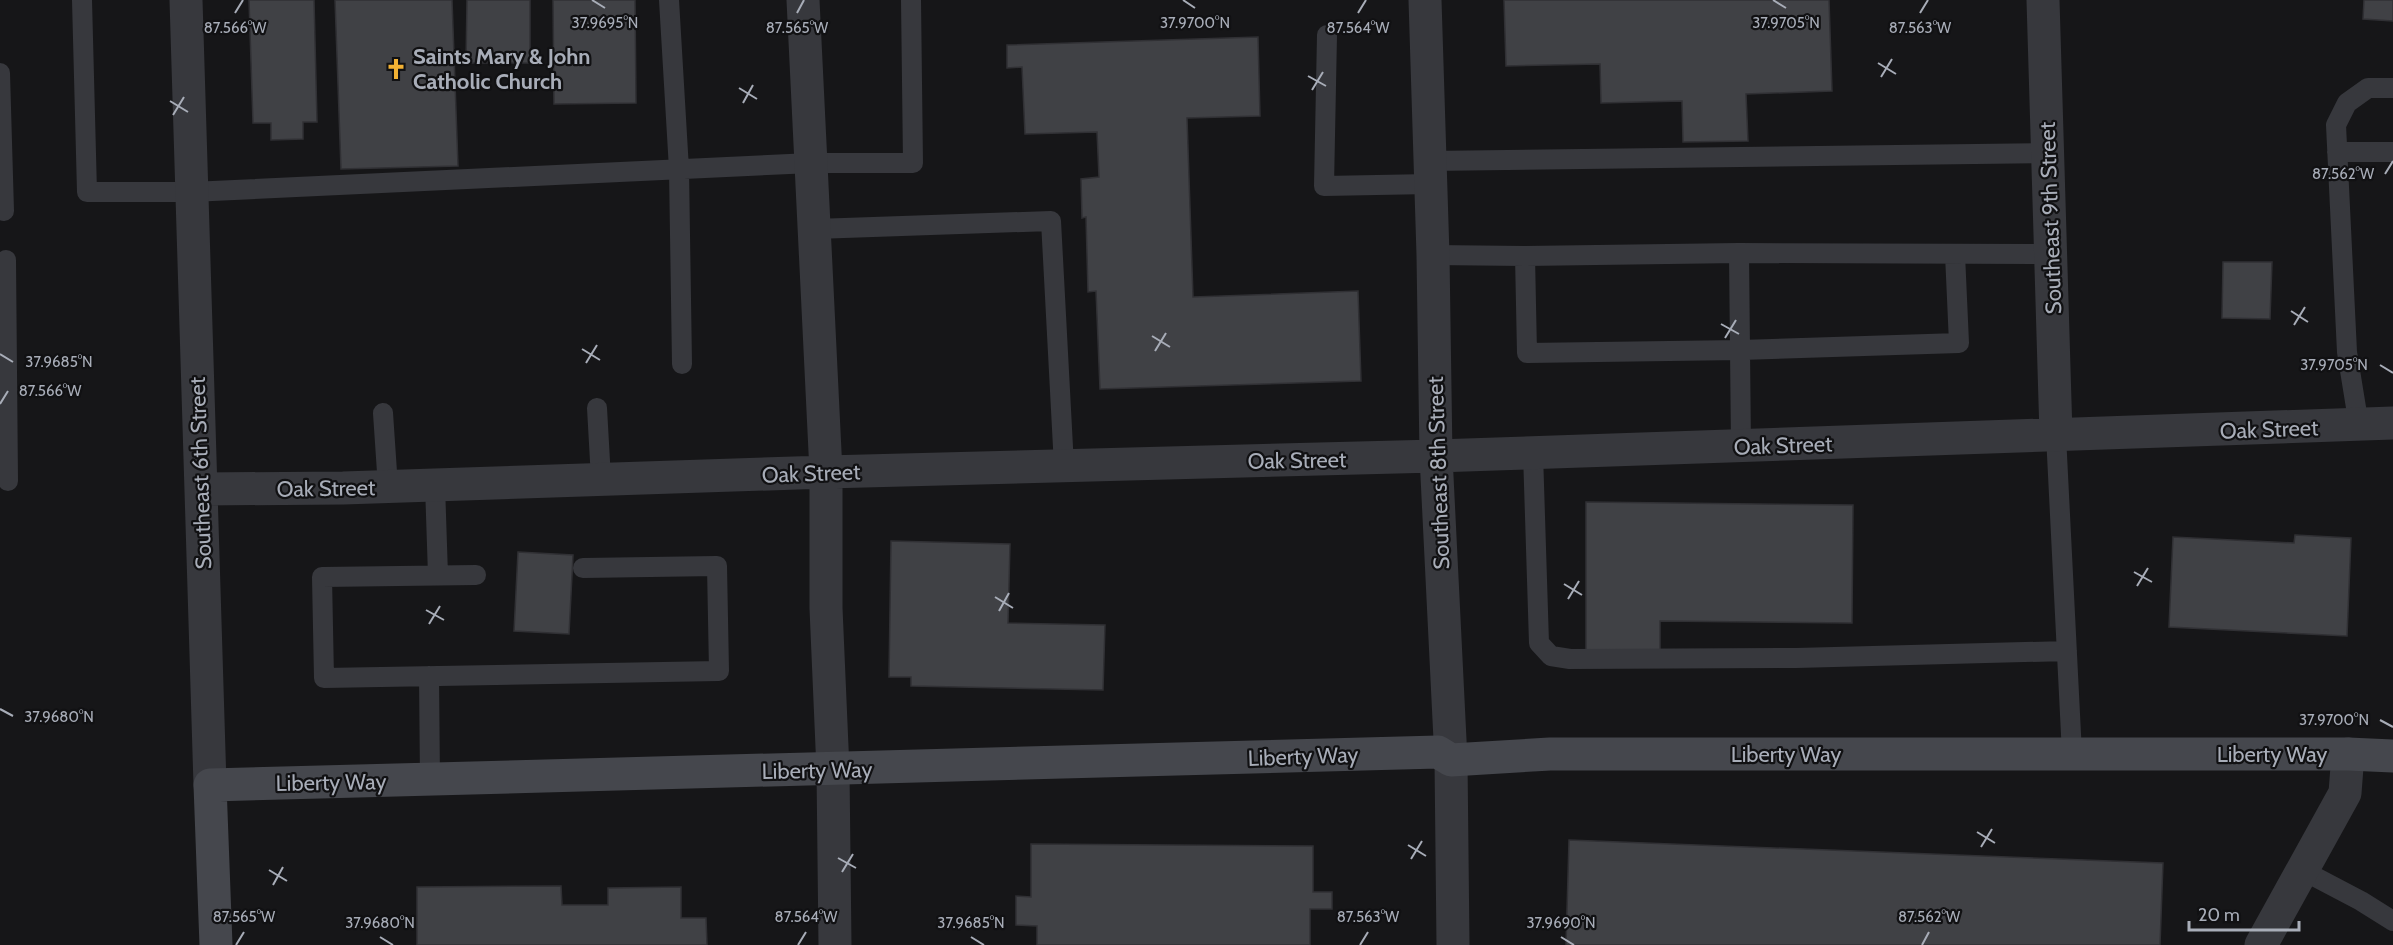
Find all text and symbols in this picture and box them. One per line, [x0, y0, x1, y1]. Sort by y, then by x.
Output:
text: 37.9695°N [572, 14, 638, 32]
text: 37.9700°N [1160, 14, 1230, 32]
text: 37.9705°N [1752, 14, 1820, 32]
text: 87.566°W [204, 19, 267, 37]
text: 87.565°W [766, 19, 829, 37]
text: 87.564°W [1327, 19, 1390, 37]
text: 87.563°W [1889, 19, 1952, 37]
place label: Saints Mary & John Catholic Church [413, 43, 590, 95]
church icon: Saints Mary & John Catholic Church [384, 57, 408, 81]
street label: Southeast 9th Street [2034, 121, 2067, 315]
text: 87.562°W [2312, 165, 2375, 183]
text: 37.9685°N [25, 353, 93, 371]
text: 37.9705°N [2300, 356, 2368, 374]
street label: Southeast 8th Street [1422, 375, 1455, 570]
street label: Southeast 6th Street [184, 376, 217, 570]
text: 87.566°W [19, 382, 82, 400]
street label: Oak Street [2219, 414, 2319, 445]
street label: Oak Street [1733, 430, 1833, 461]
street label: Oak Street [1247, 446, 1347, 475]
street label: Oak Street [761, 458, 861, 489]
street label: Oak Street [276, 474, 376, 503]
text: 37.9680°N [24, 708, 94, 726]
text: 37.9700°N [2299, 711, 2369, 729]
street label: Liberty Way [1247, 741, 1359, 772]
street label: Liberty Way [1731, 741, 1841, 768]
street label: Liberty Way [2217, 741, 2327, 768]
street label: Liberty Way [761, 756, 873, 785]
street label: Liberty Way [275, 768, 387, 797]
scale bar [2189, 894, 2298, 932]
text: 20 m [2198, 904, 2240, 926]
text: 87.565°W [213, 908, 276, 926]
text: 87.564°W [775, 908, 838, 926]
text: 87.563°W [1337, 908, 1400, 926]
text: 87.562°W [1898, 908, 1961, 926]
text: 37.9680°N [345, 914, 415, 932]
text: 37.9685°N [937, 914, 1005, 932]
text: 37.9690°N [1526, 914, 1596, 932]

